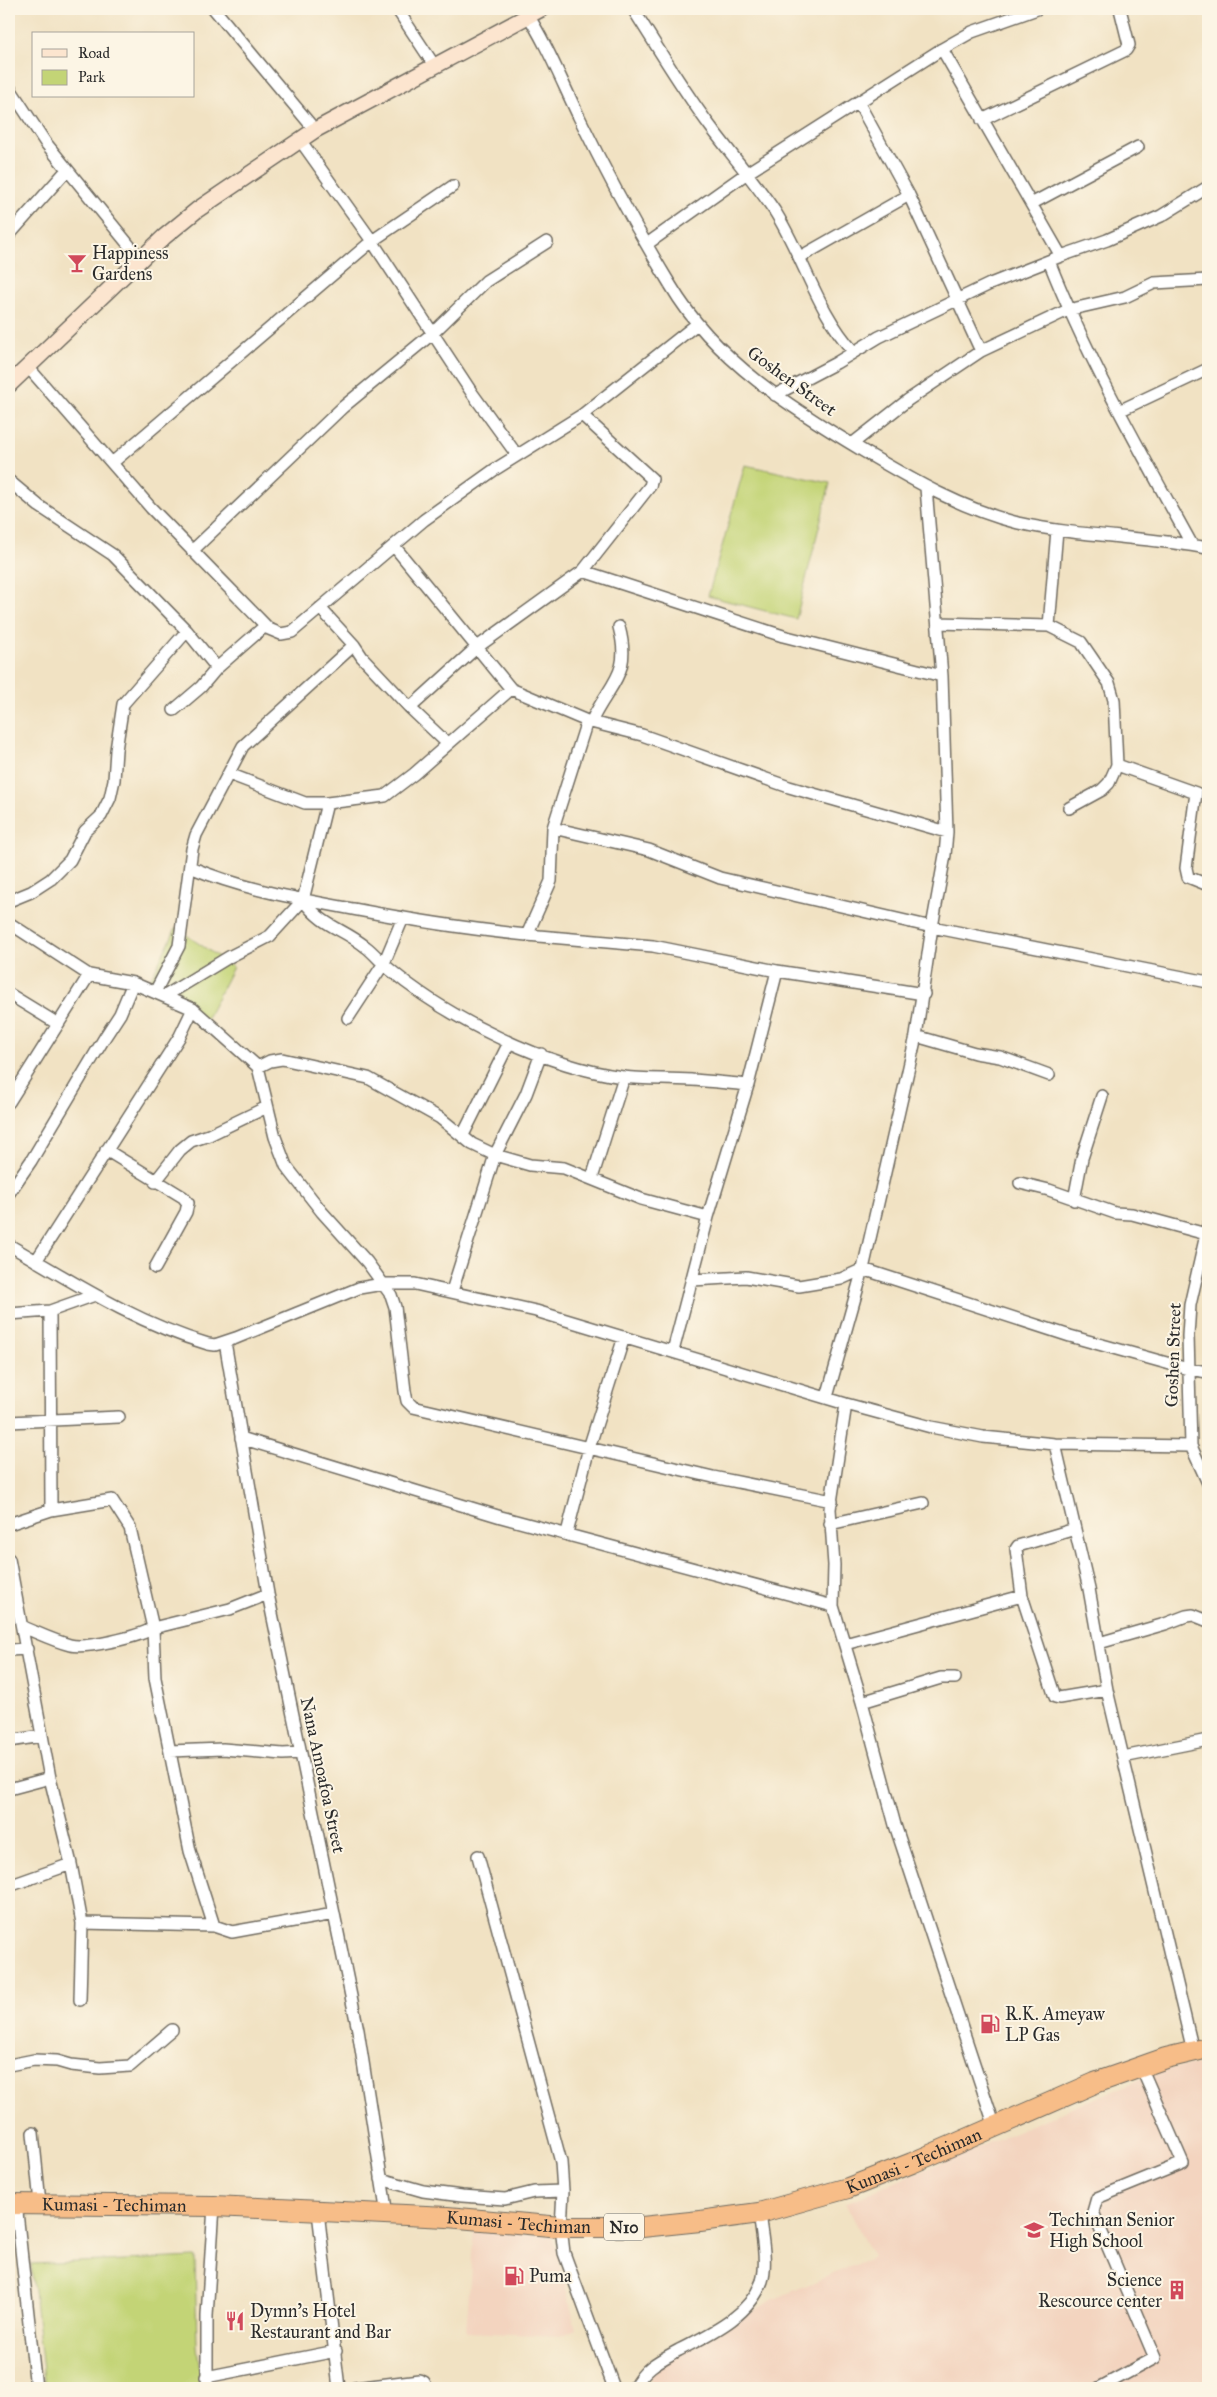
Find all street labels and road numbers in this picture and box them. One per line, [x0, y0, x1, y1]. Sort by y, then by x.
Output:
street label: Goshen Street [743, 341, 841, 421]
street label: Goshen Street [1160, 1302, 1186, 1408]
street label: Nana Amoafoa Street [296, 1695, 350, 1856]
street label: Kumasi - Techiman [843, 2123, 985, 2199]
street label: Kumasi - Techiman [41, 2193, 187, 2217]
street label: Kumasi - Techiman [445, 2206, 591, 2238]
road number: N10 [604, 2214, 644, 2240]

